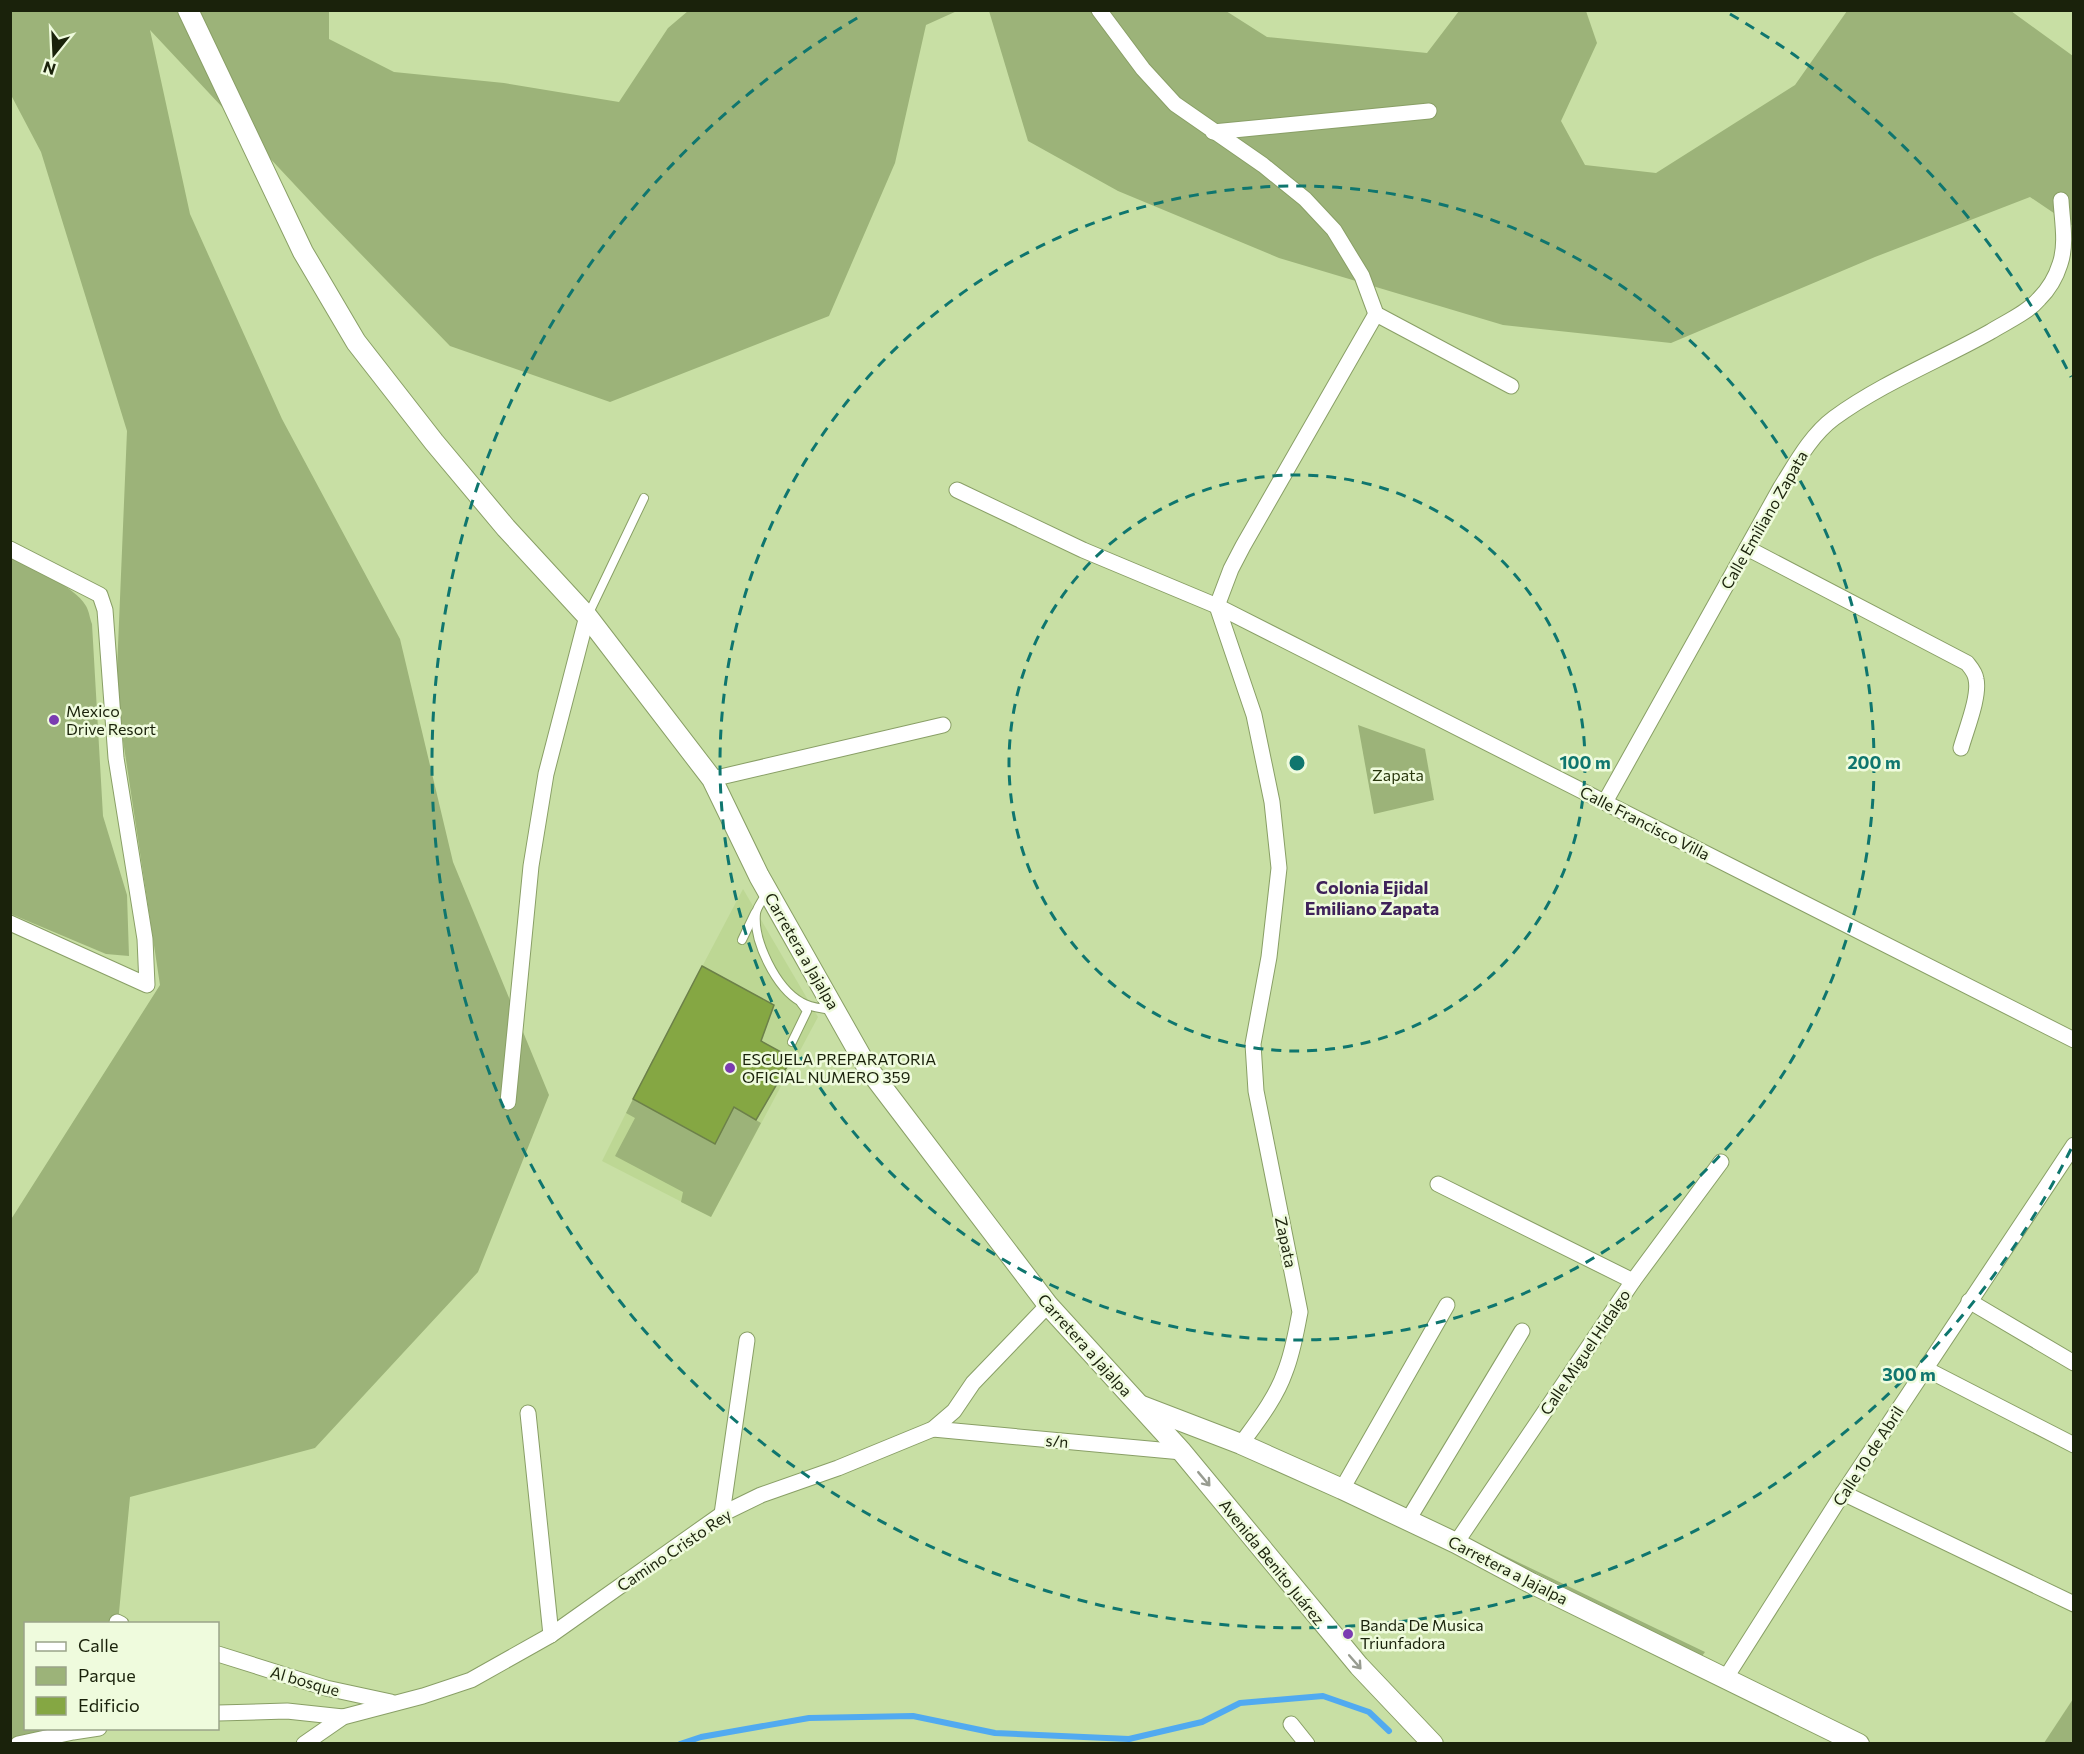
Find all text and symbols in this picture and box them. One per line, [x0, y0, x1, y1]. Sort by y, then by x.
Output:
north arrow [24, 24, 84, 84]
text: N [41, 58, 58, 80]
street label: Calle Emiliano Zapata [1716, 447, 1811, 592]
place label: Mexico Drive Resort [66, 701, 157, 738]
marker: Mexico Drive Resort [47, 713, 61, 727]
text: 100 m [1559, 751, 1611, 773]
text: 200 m [1847, 751, 1901, 773]
centre of rings [1287, 753, 1307, 773]
park label: Zapata [1372, 765, 1424, 784]
street label: Calle Francisco Villa [1577, 782, 1713, 864]
district label: Colonia Ejidal Emiliano Zapata [1305, 876, 1439, 919]
street label: Carretera a Jajalpa [761, 889, 844, 1012]
place label: ESCUELA PREPARATORIA OFICIAL NUMERO 359 [742, 1049, 936, 1086]
marker: ESCUELA PREPARATORIA OFICIAL NUMERO 359 [723, 1061, 737, 1075]
street label: Zapata [1272, 1215, 1301, 1269]
street label: Calle Miguel Hidalgo [1535, 1285, 1634, 1418]
street label: Carretera a Jajalpa [1034, 1289, 1136, 1400]
text: 300 m [1882, 1363, 1936, 1385]
street label: Calle 10 de Abril [1828, 1402, 1907, 1509]
street label: s/n [1045, 1430, 1069, 1451]
one-way arrow [1197, 1471, 1211, 1486]
street label: Avenida Benito Juárez [1216, 1495, 1329, 1628]
street label: Camino Cristo Rey [613, 1504, 734, 1595]
street label: Carretera a Jajalpa [1445, 1531, 1571, 1608]
place label: Banda De Musica Triunfadora [1360, 1615, 1484, 1652]
legend [24, 1622, 219, 1730]
marker: Banda De Musica Triunfadora [1341, 1627, 1355, 1641]
text: Calle [78, 1634, 118, 1656]
one-way arrow [1348, 1654, 1362, 1669]
street label: Al bosque [268, 1662, 342, 1699]
text: Parque [78, 1664, 136, 1686]
text: Edificio [78, 1694, 140, 1716]

